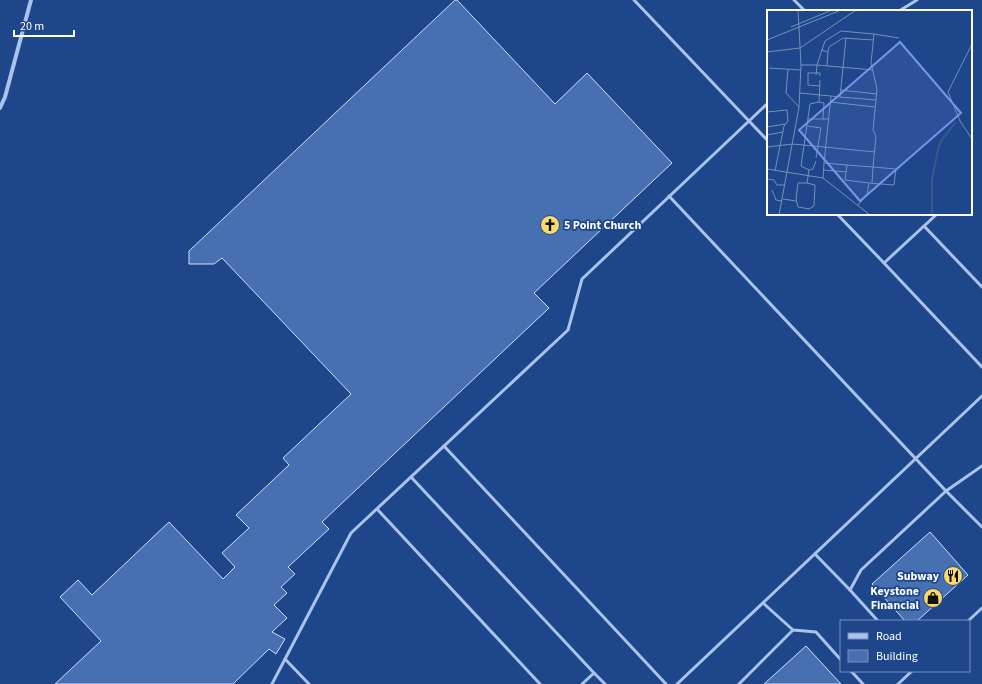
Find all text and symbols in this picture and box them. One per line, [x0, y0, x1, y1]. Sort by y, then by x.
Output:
inset map [767, 10, 972, 215]
scale bar [14, 12, 74, 38]
text: 20 m [20, 18, 44, 35]
church icon: 5 Point Church [539, 214, 561, 236]
place label: 5 Point Church [564, 217, 641, 234]
restaurant icon: Subway [942, 565, 964, 587]
place label: Subway [897, 568, 940, 585]
place label: Keystone Financial [870, 583, 920, 614]
shop icon: Keystone Financial [922, 587, 944, 609]
legend [840, 620, 970, 672]
text: Road [876, 628, 902, 645]
text: Building [876, 648, 918, 665]

